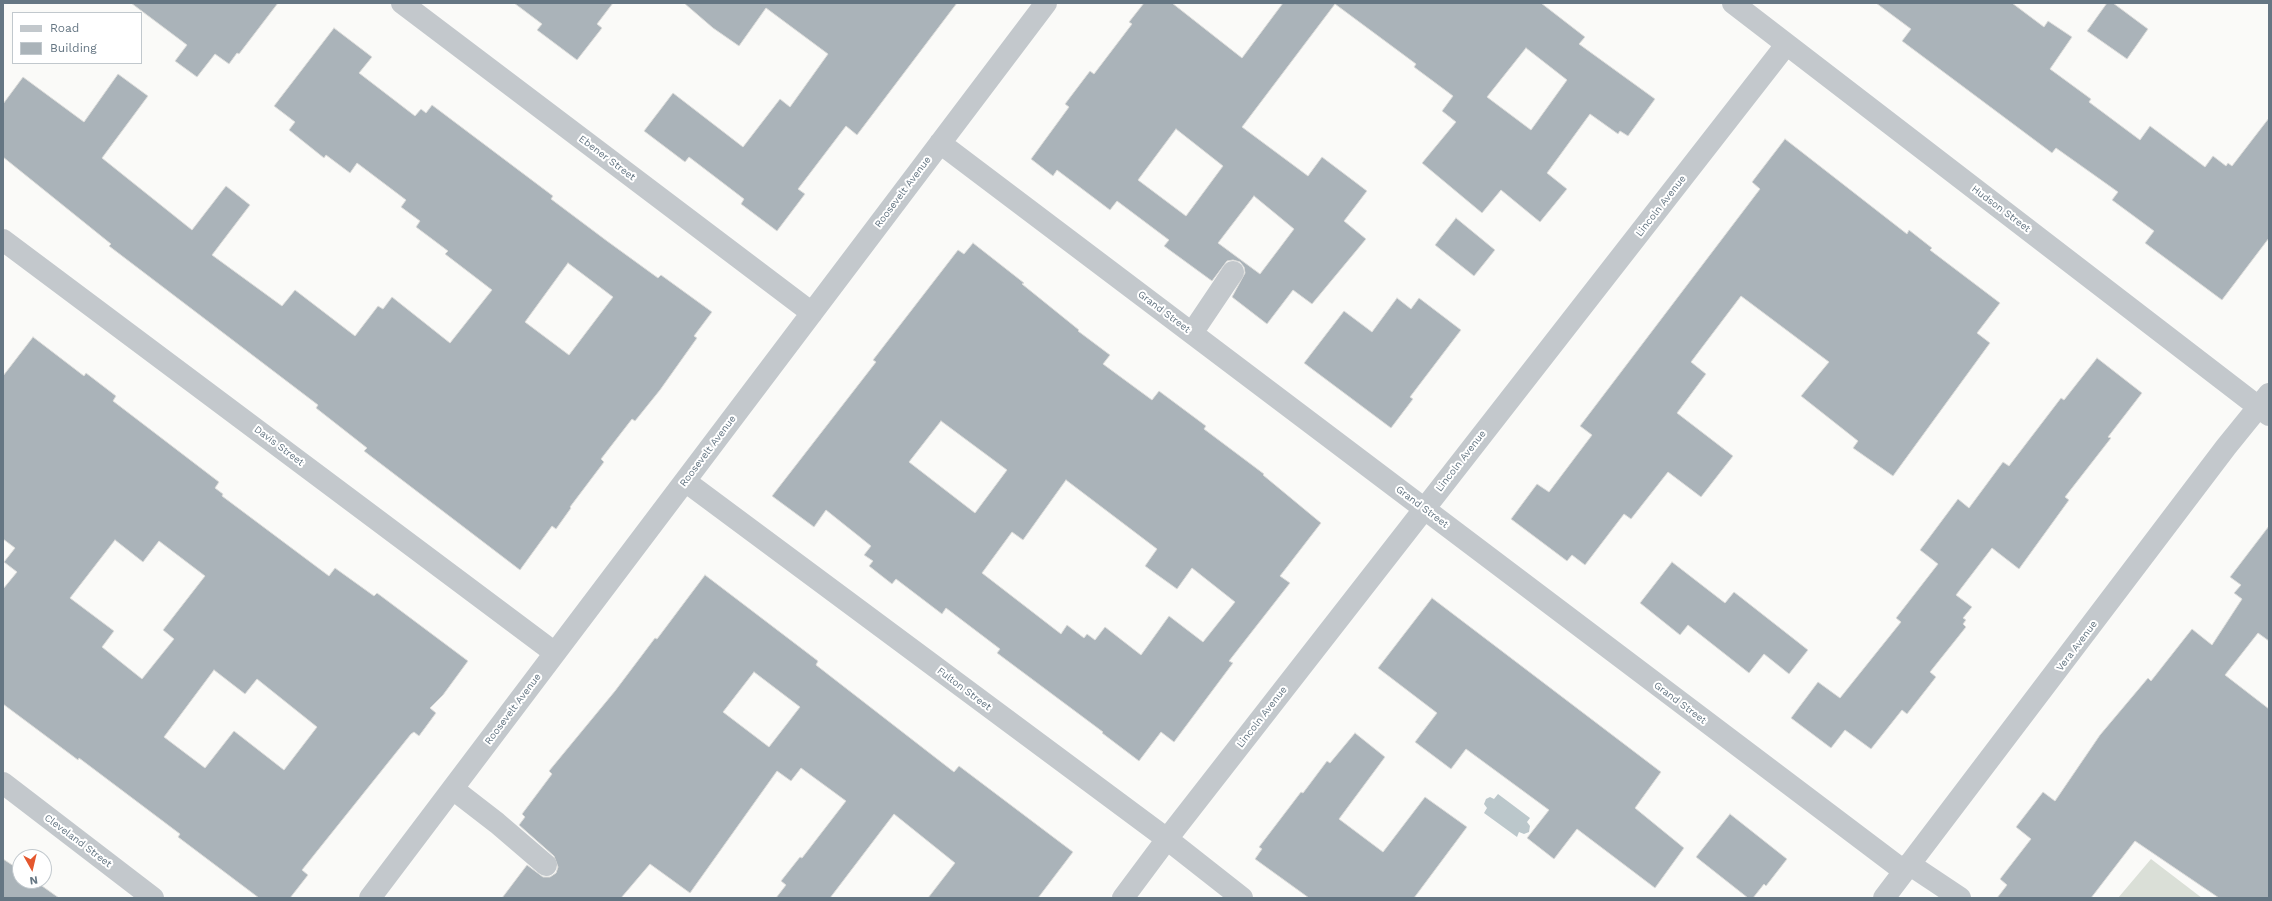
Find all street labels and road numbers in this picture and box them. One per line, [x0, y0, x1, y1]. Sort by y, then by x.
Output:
street label: Ebener Street [576, 133, 638, 183]
street label: Roosevelt Avenue [872, 154, 934, 230]
street label: Lincoln Avenue [1633, 173, 1689, 239]
street label: Hudson Street [1969, 183, 2033, 235]
street label: Grand Street [1135, 288, 1193, 336]
street label: Roosevelt Avenue [677, 413, 739, 489]
street label: Davis Street [252, 423, 306, 469]
street label: Lincoln Avenue [1433, 428, 1489, 494]
street label: Grand Street [1393, 483, 1451, 531]
street label: Vera Avenue [2054, 618, 2100, 674]
street label: Fulton Street [935, 665, 993, 713]
street label: Roosevelt Avenue [482, 671, 544, 747]
street label: Grand Street [1651, 679, 1709, 727]
street label: Lincoln Avenue [1234, 684, 1290, 750]
street label: Cleveland Street [42, 812, 114, 870]

